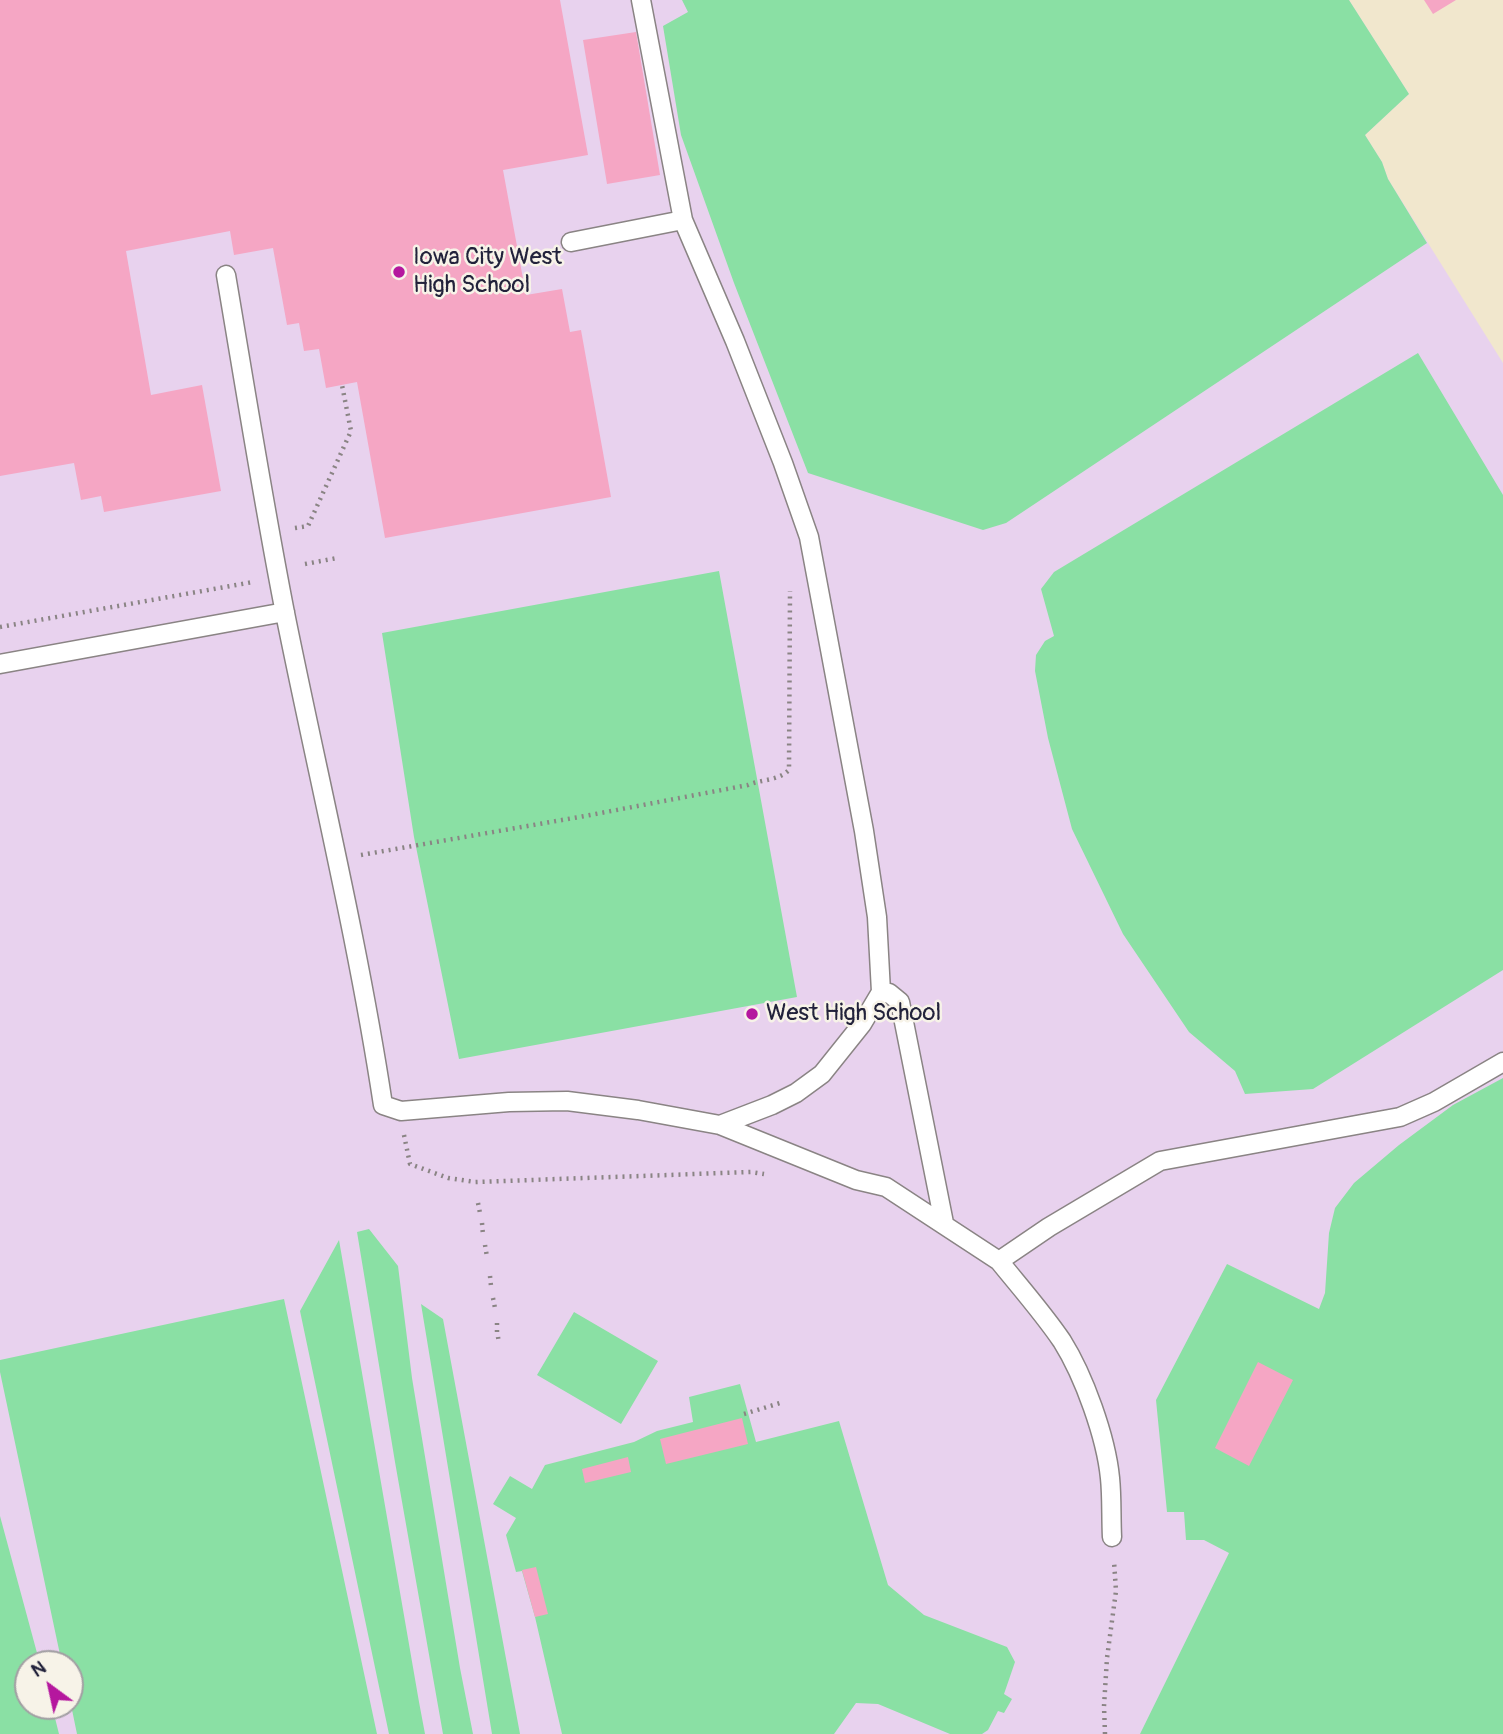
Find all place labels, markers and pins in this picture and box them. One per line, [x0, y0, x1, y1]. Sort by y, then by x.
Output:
place label: Iowa City West High School [413, 244, 562, 300]
marker: Iowa City West High School [391, 264, 407, 280]
place label: West High School [766, 1000, 941, 1028]
marker: West High School [744, 1006, 760, 1022]

